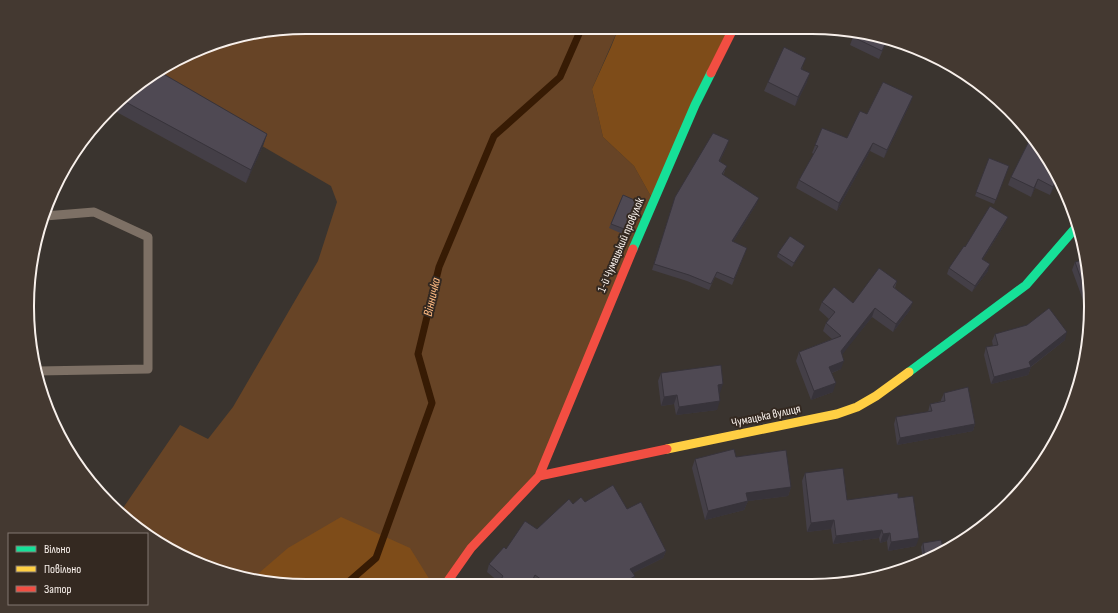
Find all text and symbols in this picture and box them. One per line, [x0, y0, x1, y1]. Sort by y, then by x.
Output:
street label: 1-й Чумацький провулок [594, 195, 648, 295]
water label: Вінничка [420, 275, 444, 318]
street label: Чумацька вулиця [730, 401, 802, 431]
legend [8, 533, 148, 605]
text: Вільно [44, 542, 70, 557]
text: Повільно [44, 562, 81, 577]
text: Затор [44, 582, 72, 597]

